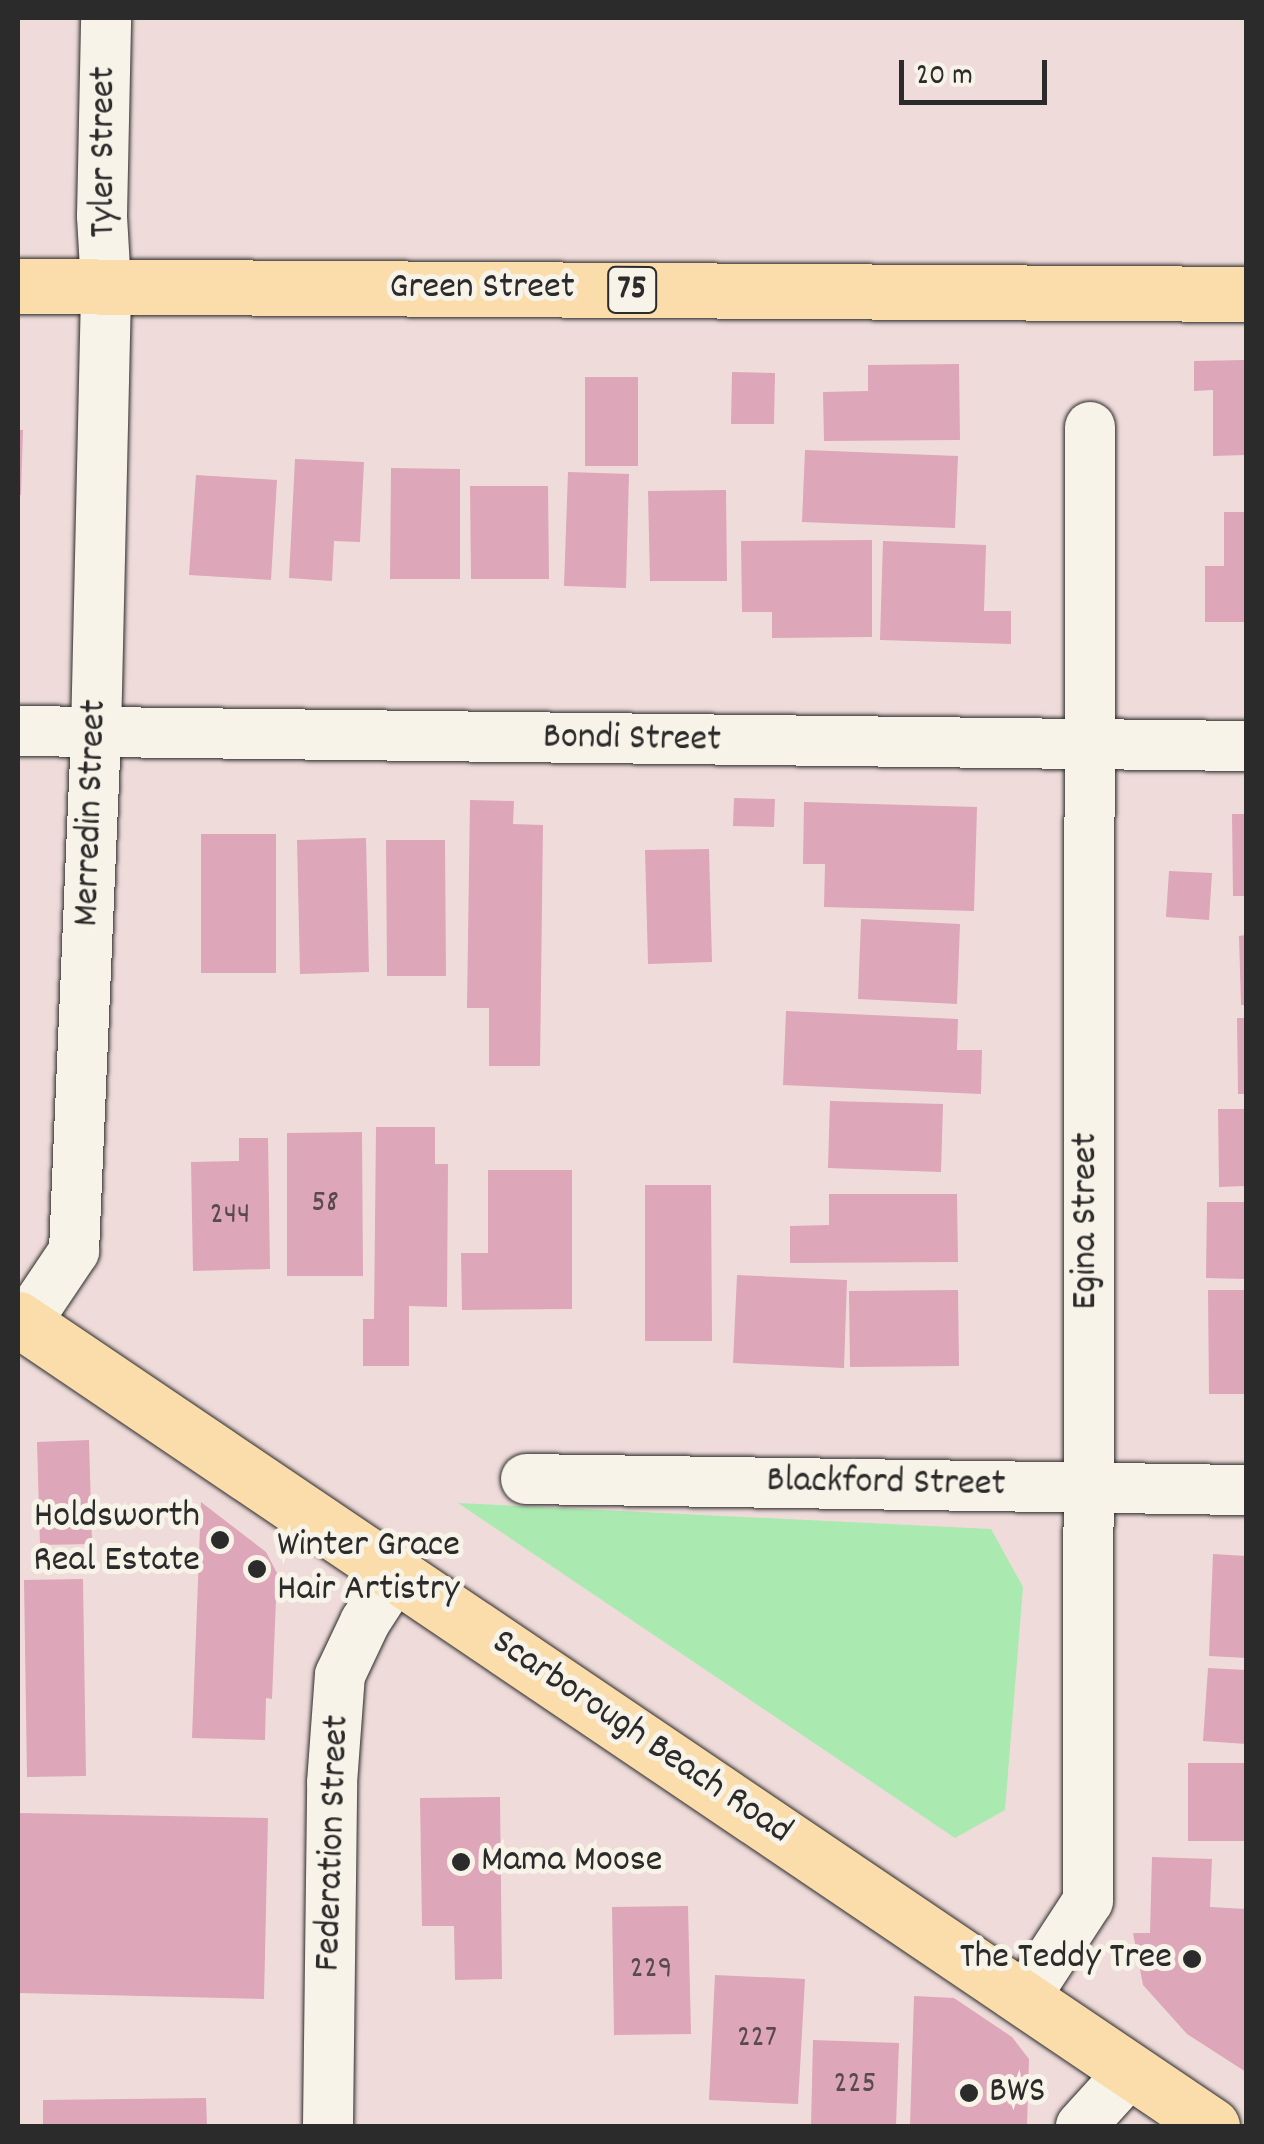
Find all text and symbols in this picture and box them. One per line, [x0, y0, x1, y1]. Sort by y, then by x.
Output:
scale bar [904, 40, 1052, 102]
text: 20 m [916, 56, 973, 99]
street label: Tyler Street [82, 66, 128, 238]
road number: 75 [607, 260, 657, 320]
street label: Green Street [389, 266, 575, 312]
street label: Merredin Street [65, 699, 119, 927]
street label: Bondi Street [542, 716, 722, 764]
street label: Egina Street [1064, 1132, 1110, 1310]
house number: 58 [311, 1185, 339, 1223]
house number: 244 [210, 1197, 250, 1235]
street label: Blackford Street [766, 1459, 1006, 1509]
place label: Holdsworth Real Estate [33, 1495, 200, 1585]
place label: Winter Grace Hair Artistry [277, 1524, 460, 1614]
marker: Holdsworth Real Estate [209, 1529, 231, 1551]
marker: Winter Grace Hair Artistry [246, 1558, 268, 1580]
street label: Scarborough Beach Road [482, 1621, 800, 1855]
street label: Federation Street [307, 1714, 361, 1972]
place label: Mama Moose [481, 1839, 663, 1885]
marker: Mama Moose [450, 1851, 472, 1873]
place label: The Teddy Tree [960, 1936, 1172, 1982]
marker: The Teddy Tree [1181, 1948, 1203, 1970]
house number: 229 [630, 1951, 672, 1989]
house number: 227 [737, 2020, 777, 2058]
house number: 225 [834, 2066, 876, 2104]
place label: BWS [989, 2070, 1046, 2116]
marker: BWS [958, 2082, 980, 2104]

